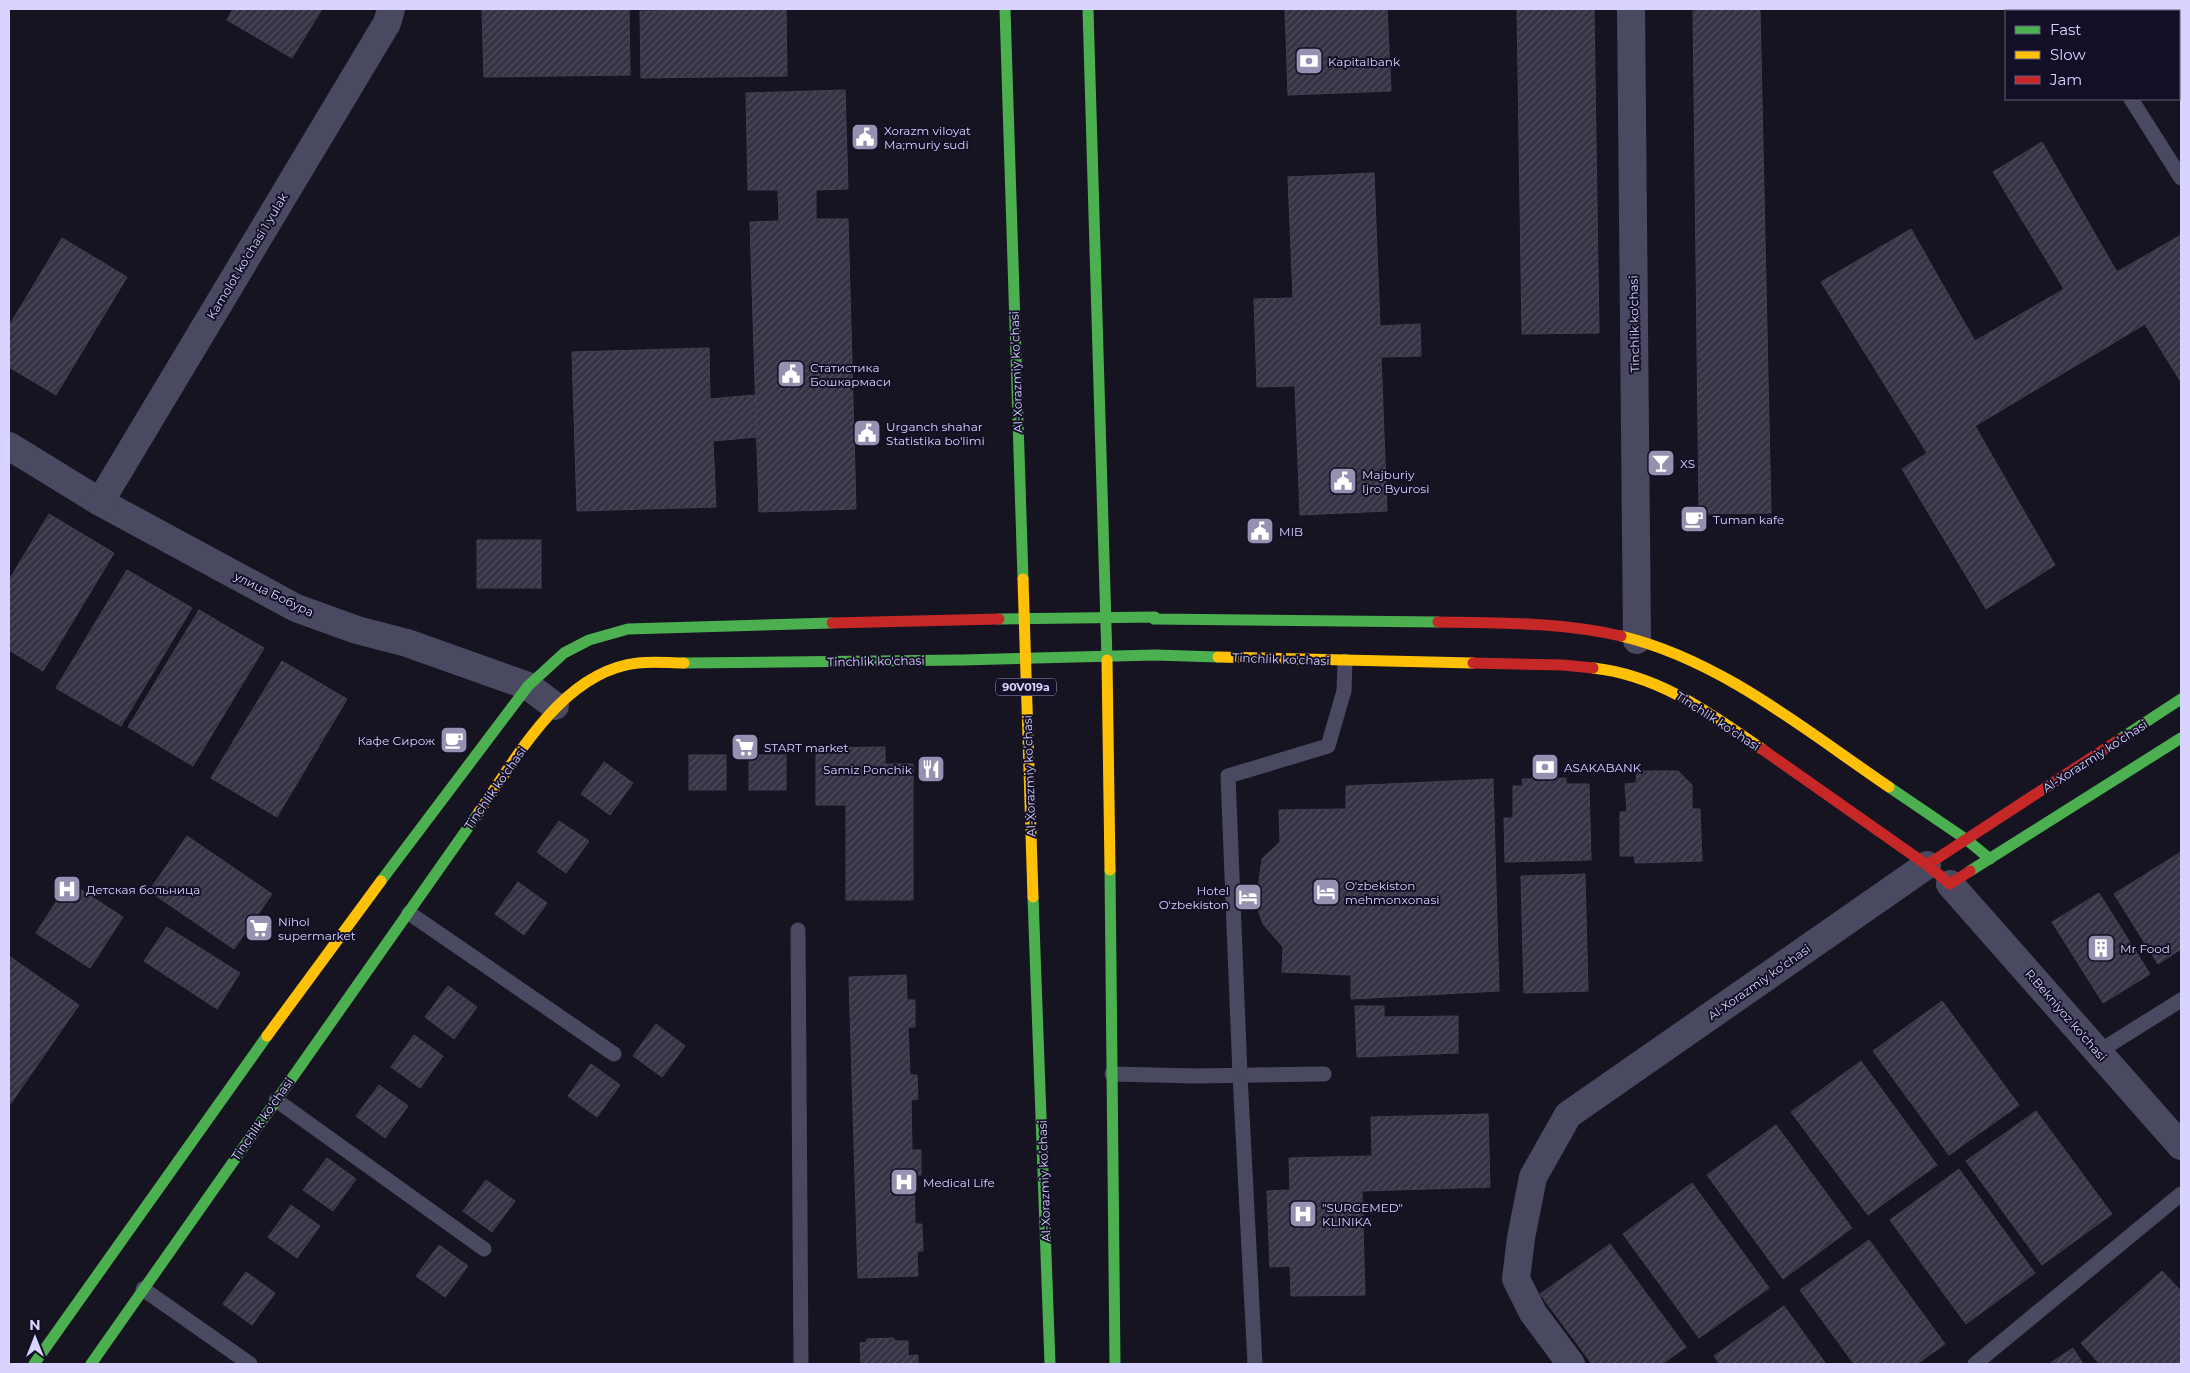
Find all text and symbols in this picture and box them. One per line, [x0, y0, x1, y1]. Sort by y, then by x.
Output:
legend [2005, 10, 2180, 100]
text: Fast [2050, 20, 2081, 39]
text: Slow [2050, 45, 2086, 64]
bank icon: Kapitalbank [1294, 46, 1324, 76]
place label: Kapitalbank [1328, 54, 1401, 69]
text: Jam [2049, 70, 2082, 89]
public building icon: Xorazm viloyat Ma;muriy sudi [850, 122, 880, 152]
place label: Xorazm viloyat Ma;muriy sudi [884, 123, 971, 152]
street label: Kamolot ko'chasi 1 yulak [203, 189, 291, 322]
street label: Tinchlik ko'chasi [1626, 275, 1642, 373]
street label: Al-Xorazmiy ko’chasi [1006, 311, 1026, 433]
public building icon: Статистика Бошкармаси [776, 359, 806, 389]
place label: Статистика Бошкармаси [810, 360, 891, 389]
public building icon: Urganch shahar Statistika bo'limi [852, 418, 882, 448]
place label: Urganch shahar Statistika bo'limi [886, 419, 985, 448]
bar icon: XS [1646, 448, 1676, 478]
place label: XS [1680, 456, 1695, 471]
public building icon: Majburiy Ijro Byurosi [1328, 466, 1358, 496]
place label: Majburiy Ijro Byurosi [1362, 467, 1429, 496]
cafe icon: Tuman kafe [1679, 504, 1709, 534]
place label: Tuman kafe [1713, 512, 1784, 527]
public building icon: MIB [1245, 516, 1275, 546]
place label: MIB [1279, 524, 1303, 539]
street label: улица Бобура [231, 568, 316, 620]
street label: Tinchlik ko'chasi [1232, 650, 1330, 668]
street label: Tinchlik ko'chasi [827, 653, 925, 669]
road number: 90V019a [996, 679, 1056, 696]
street label: Tinchlik ko'chasi [1673, 688, 1763, 754]
street label: Al-Xorazmiy ko’chasi [1019, 715, 1039, 837]
street label: Al-Xorazmiy ko’chasi [2040, 717, 2150, 795]
cafe icon: Кафе Сирож [439, 725, 469, 755]
supermarket icon: START market [730, 732, 760, 762]
place label: Кафе Сирож [357, 733, 435, 748]
place label: START market [764, 740, 849, 755]
street label: Tinchlik ko'chasi [461, 744, 529, 832]
bank icon: ASAKABANK [1530, 752, 1560, 782]
restaurant icon: Samiz Ponchik [916, 754, 946, 784]
place label: ASAKABANK [1564, 760, 1642, 775]
place label: Samiz Ponchik [823, 762, 913, 777]
hospital icon: Детская больница [52, 874, 82, 904]
hotel icon: O'zbekiston mehmonxonasi [1311, 877, 1341, 907]
place label: O'zbekiston mehmonxonasi [1345, 878, 1439, 907]
place label: Детская больница [86, 882, 200, 897]
hotel icon: Hotel O'zbekiston [1233, 882, 1263, 912]
place label: Hotel O'zbekiston [1159, 883, 1229, 912]
supermarket icon: Nihol supermarket [244, 913, 274, 943]
place label: Nihol supermarket [278, 914, 356, 943]
building icon: Mr Food [2086, 933, 2116, 963]
street label: Al-Xorazmiy ko’chasi [1705, 941, 1813, 1023]
place label: Mr Food [2120, 941, 2170, 956]
street label: R.Bekniyoz ko'chasi [2022, 966, 2110, 1064]
street label: Tinchlik ko'chasi [228, 1075, 296, 1163]
street label: Al-Xorazmiy ko’chasi [1034, 1120, 1054, 1242]
hospital icon: Medical Life [889, 1167, 919, 1197]
place label: Medical Life [923, 1175, 995, 1190]
hospital icon: "SURGEMED" KLINIKA [1288, 1199, 1318, 1229]
place label: "SURGEMED" KLINIKA [1322, 1200, 1403, 1229]
north arrow [10, 1313, 60, 1363]
text: N [29, 1316, 41, 1334]

